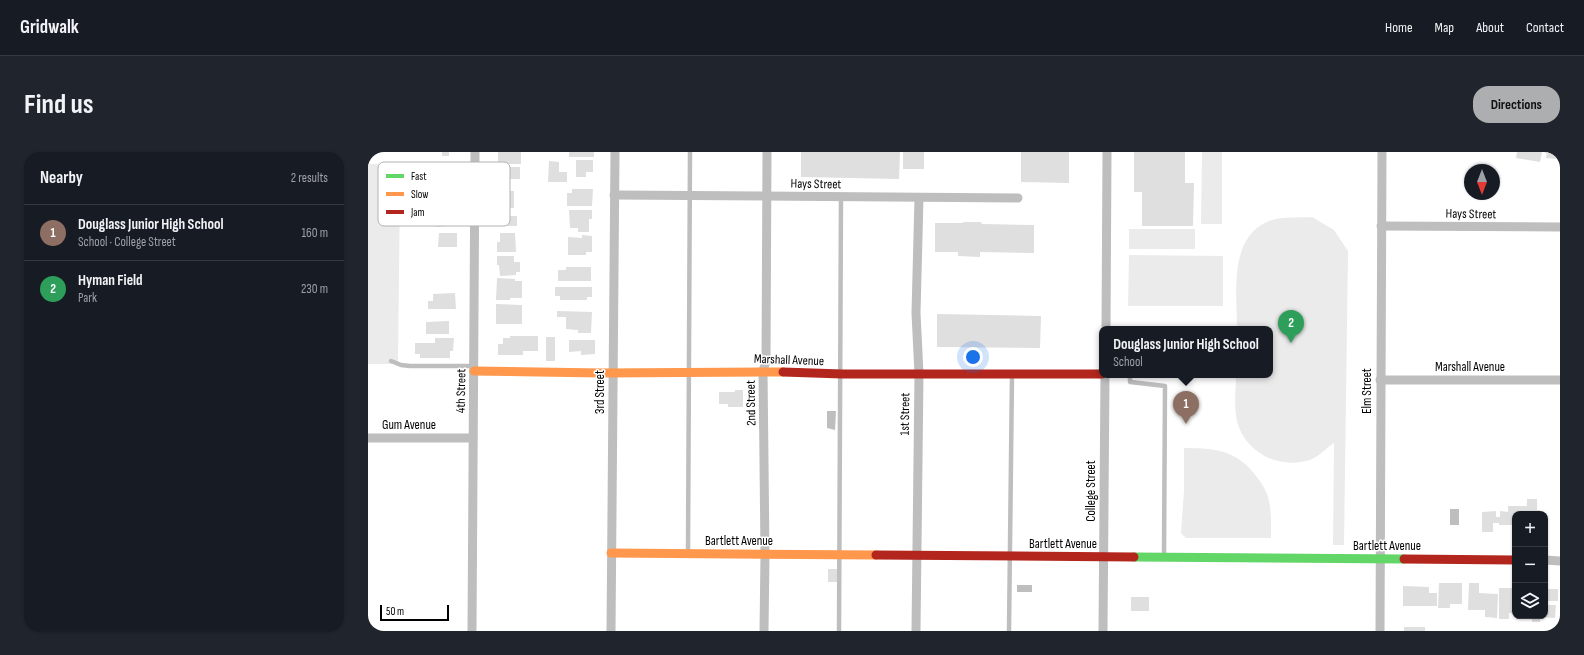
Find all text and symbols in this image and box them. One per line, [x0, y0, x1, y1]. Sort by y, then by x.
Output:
text: Gridwalk [20, 16, 79, 39]
text: Home [1385, 19, 1413, 36]
text: Map [1435, 19, 1454, 36]
text: About [1476, 19, 1504, 36]
text: Contact [1526, 19, 1564, 36]
button: Directions [1473, 86, 1560, 123]
text: Find us [24, 88, 93, 121]
legend [378, 162, 510, 226]
north arrow [1464, 164, 1500, 200]
text: Nearby [40, 168, 83, 188]
text: 2 results [291, 170, 328, 186]
text: Fast [411, 170, 427, 183]
street label: Hays Street [791, 176, 842, 192]
text: Slow [411, 188, 428, 201]
text: Jam [410, 206, 425, 219]
street label: Hays Street [1446, 206, 1497, 222]
text: Douglass Junior High School [78, 215, 224, 234]
text: 1 [50, 225, 56, 241]
text: 160 m [302, 225, 328, 241]
text: School · College Street [78, 234, 176, 250]
text: Hyman Field [78, 271, 143, 290]
text: 2 [50, 281, 56, 297]
text: 230 m [301, 281, 328, 297]
text: Park [78, 290, 97, 306]
pin: 2 [1278, 310, 1304, 343]
popup [1099, 326, 1273, 378]
text: Douglass Junior High School [1113, 335, 1259, 354]
your location [963, 347, 983, 367]
street label: Marshall Avenue [754, 351, 824, 369]
text: School [1113, 354, 1143, 370]
street label: Marshall Avenue [1435, 359, 1505, 375]
street label: Elm Street [1359, 368, 1375, 414]
street label: 4th Street [453, 369, 469, 413]
street label: 3rd Street [592, 370, 608, 414]
street label: 2nd Street [743, 380, 759, 426]
pin: 1 [1173, 391, 1199, 424]
street label: 1st Street [897, 392, 913, 435]
street label: Gum Avenue [382, 417, 436, 433]
street label: College Street [1083, 460, 1099, 522]
map controls [1512, 511, 1548, 619]
button: + [1512, 511, 1548, 547]
street label: Bartlett Avenue [705, 533, 773, 549]
street label: Bartlett Avenue [1029, 536, 1097, 552]
street label: Bartlett Avenue [1353, 538, 1421, 554]
button: − [1512, 547, 1548, 583]
button: layers [1512, 583, 1548, 619]
scale bar [380, 603, 449, 622]
text: 50 m [386, 605, 404, 618]

